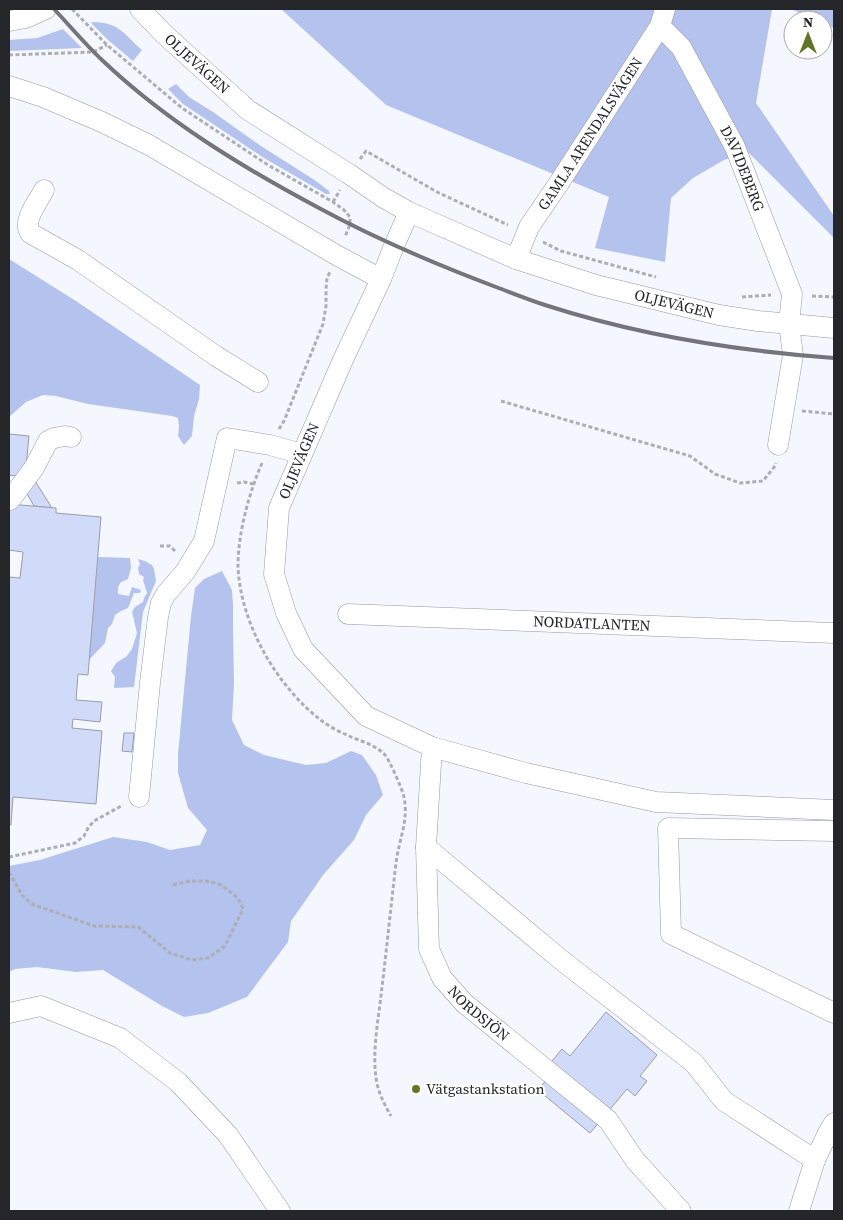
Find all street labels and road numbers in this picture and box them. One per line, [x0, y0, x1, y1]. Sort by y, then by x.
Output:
street label: OLJEVÄGEN [160, 28, 234, 98]
street label: GAMLA ARENDALSVÄGEN [532, 53, 647, 214]
street label: DAVIDEBERG [715, 122, 770, 214]
street label: OLJEVÄGEN [632, 284, 716, 323]
street label: OLJEVÄGEN [273, 419, 324, 502]
street label: NORDATLANTEN [533, 610, 651, 636]
street label: NORDSJÖN [443, 981, 514, 1046]

